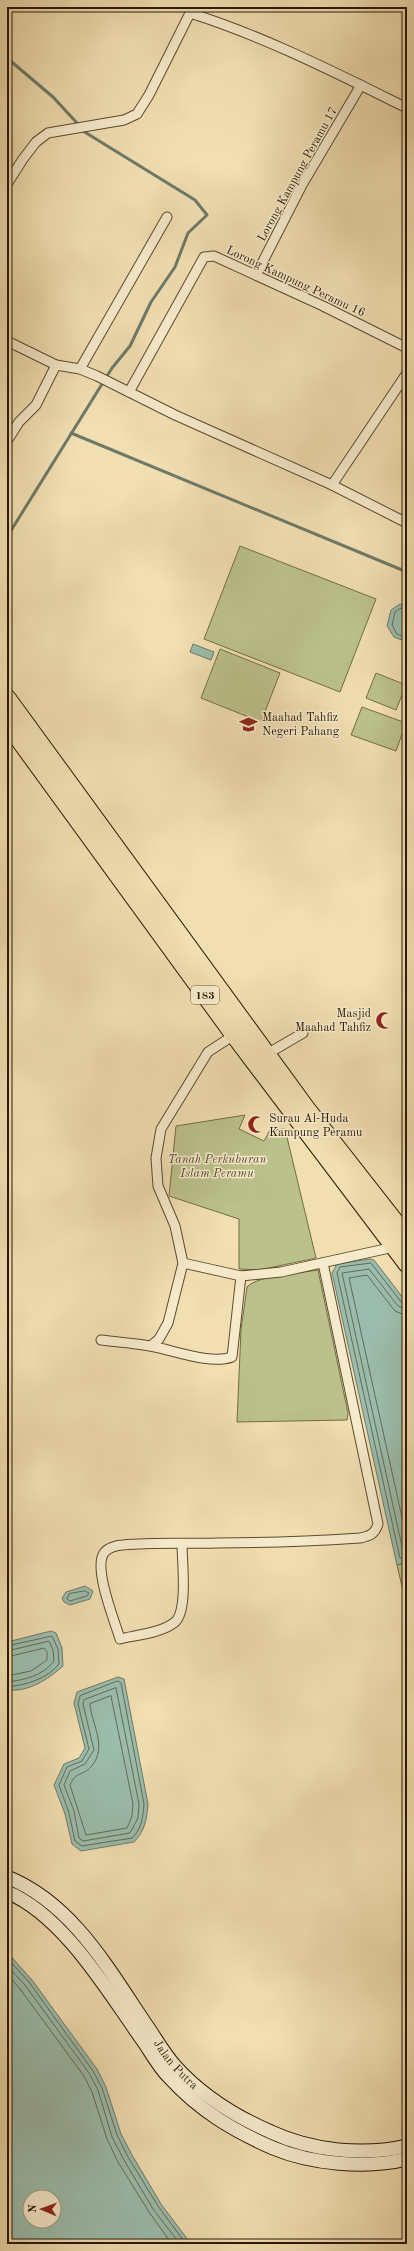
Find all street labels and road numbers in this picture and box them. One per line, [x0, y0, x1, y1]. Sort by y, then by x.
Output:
street label: Lorong Kampung Peramu 17 [256, 105, 340, 244]
street label: Lorong Kampung Peramu 16 [224, 244, 367, 319]
road number: 183 [191, 986, 219, 1004]
street label: Jalan Putra [151, 2038, 200, 2092]

